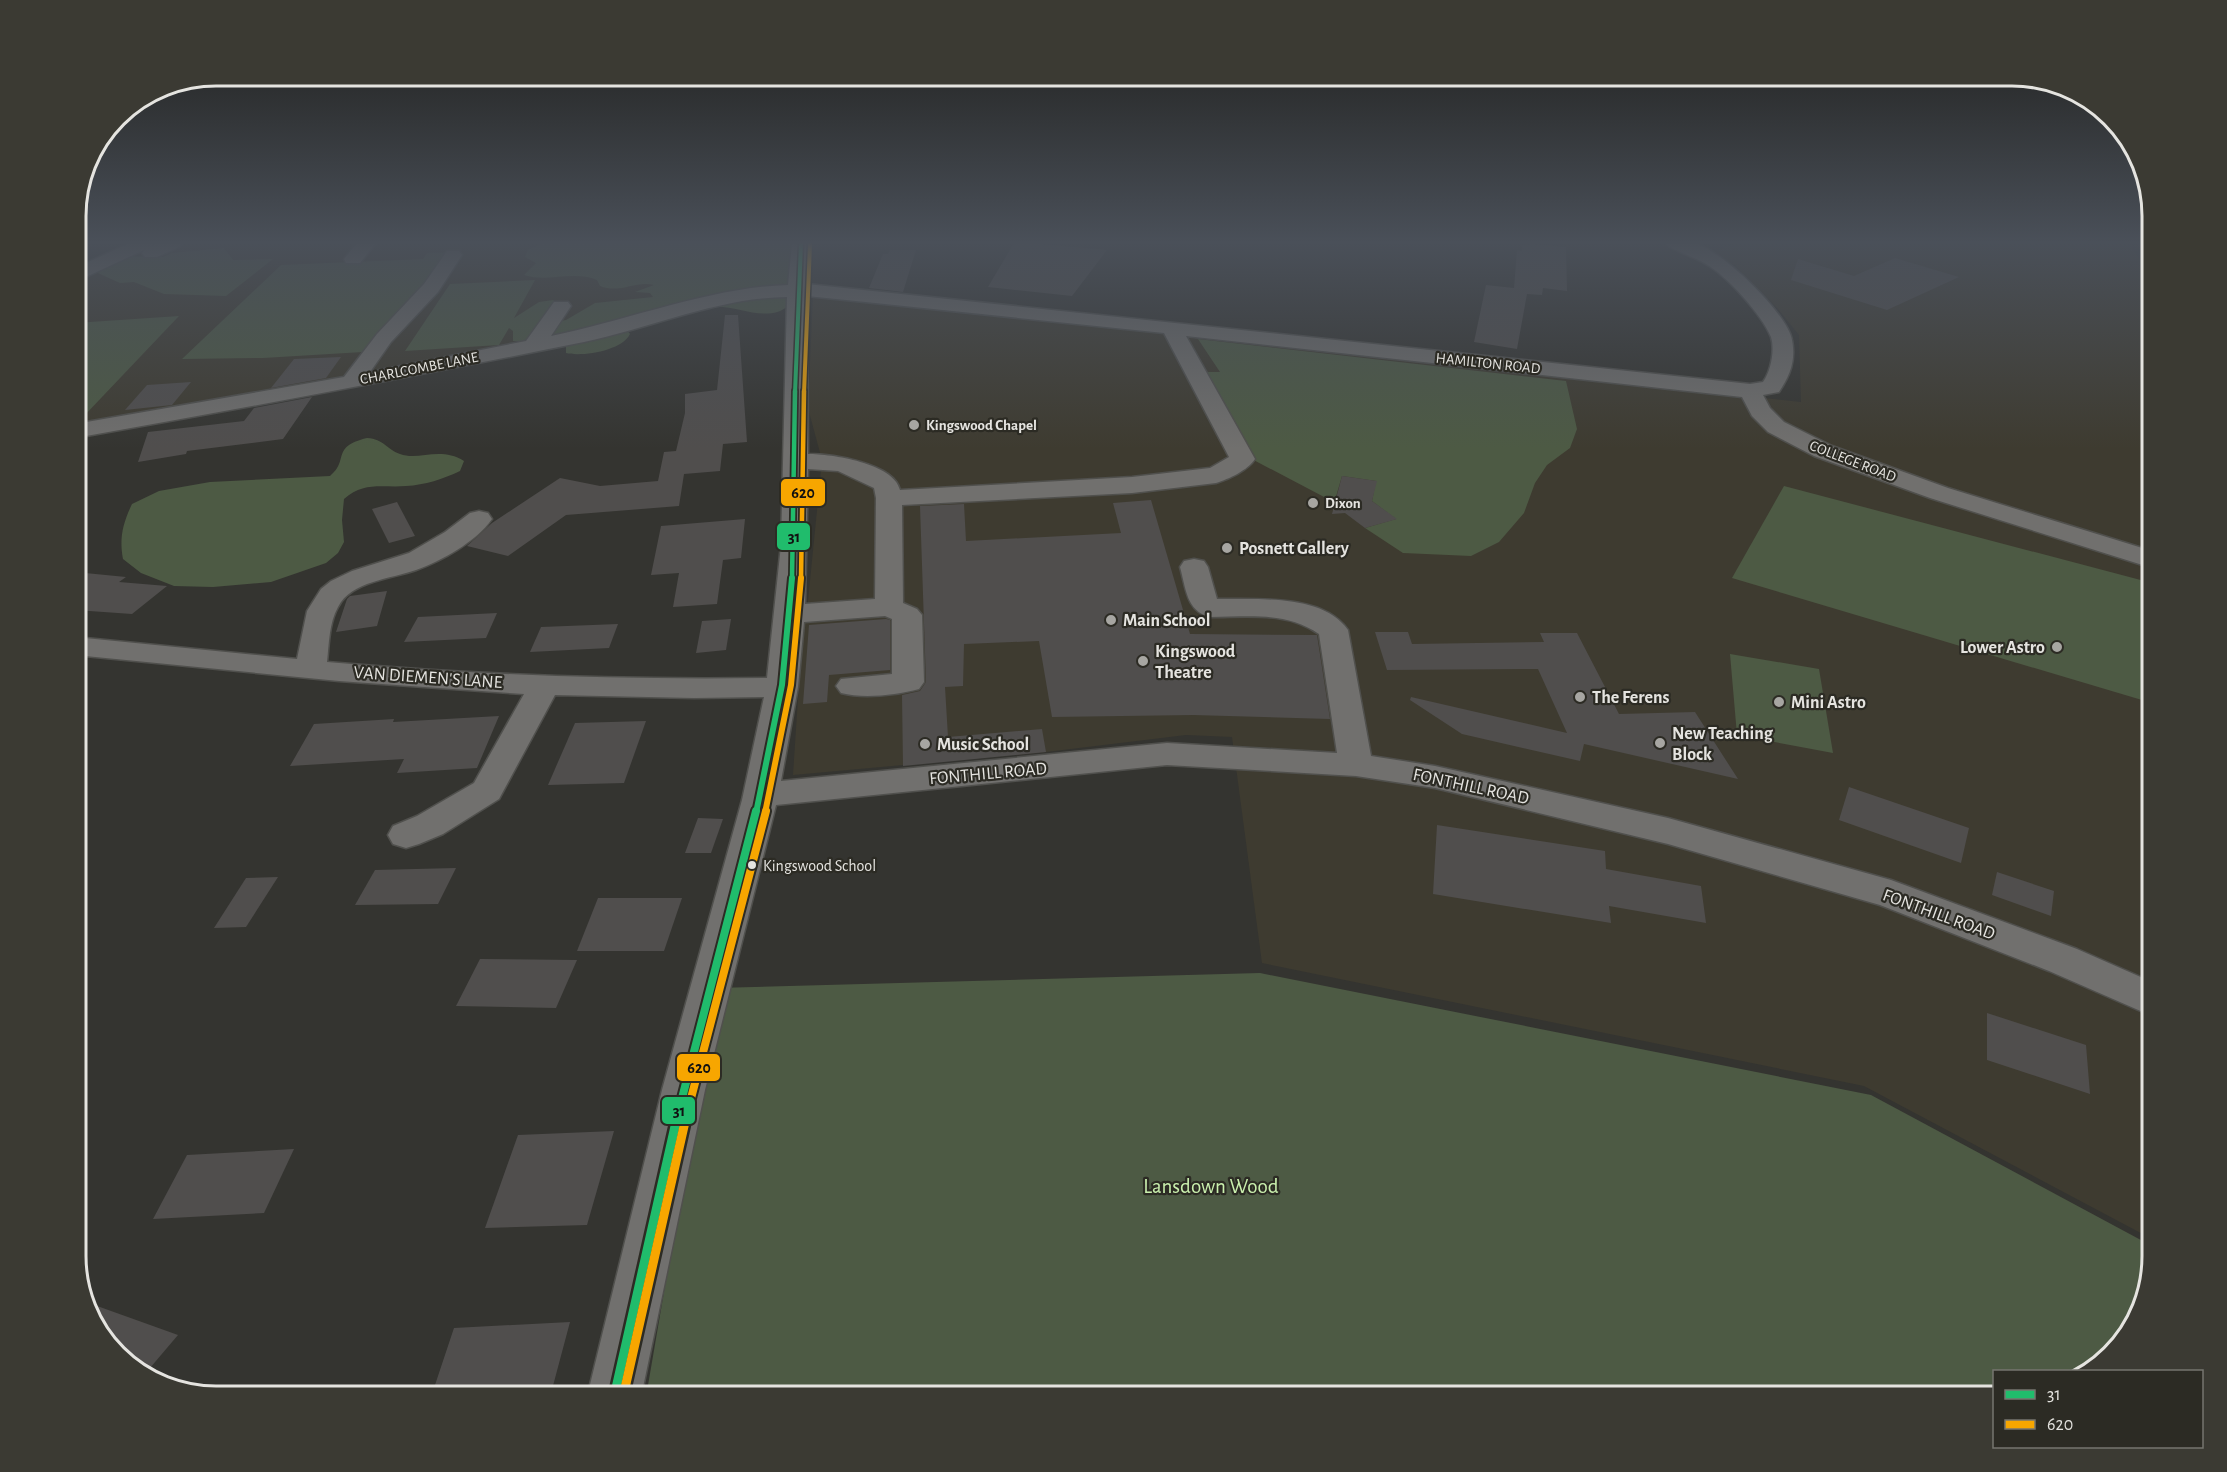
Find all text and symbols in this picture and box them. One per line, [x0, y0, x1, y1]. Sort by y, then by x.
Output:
street label: CHARLCOMBE LANE [359, 350, 479, 387]
street label: HAMILTON ROAD [1435, 351, 1541, 376]
marker: Kingswood Chapel [907, 418, 921, 432]
place label: Kingswood Chapel [926, 418, 1037, 433]
street label: COLLEGE ROAD [1807, 438, 1898, 485]
line badge: 620 [780, 478, 826, 507]
text: 620 [791, 485, 815, 501]
marker: Dixon [1306, 496, 1320, 510]
place label: Dixon [1325, 496, 1361, 511]
line badge: 31 [776, 522, 811, 551]
text: 31 [788, 529, 800, 545]
place label: Posnett Gallery [1239, 540, 1350, 558]
marker: Posnett Gallery [1220, 541, 1234, 555]
place label: Main School [1123, 612, 1210, 630]
marker: Main School [1104, 613, 1118, 627]
place label: Lower Astro [1960, 639, 2045, 657]
marker: Lower Astro [2050, 640, 2064, 654]
place label: Kingswood Theatre [1155, 643, 1236, 682]
marker: Kingswood Theatre [1136, 654, 1150, 668]
street label: VAN DIEMEN'S LANE [353, 664, 503, 692]
place label: The Ferens [1592, 689, 1669, 707]
marker: The Ferens [1573, 690, 1587, 704]
place label: Mini Astro [1791, 694, 1866, 712]
marker: Mini Astro [1772, 695, 1786, 709]
place label: New Teaching Block [1672, 725, 1774, 764]
place label: Music School [937, 736, 1029, 754]
marker: New Teaching Block [1653, 736, 1667, 750]
marker: Music School [918, 737, 932, 751]
street label: FONTHILL ROAD [928, 760, 1048, 788]
street label: FONTHILL ROAD [1411, 766, 1530, 808]
place label: Kingswood School [763, 858, 876, 874]
marker: Kingswood School [746, 859, 758, 871]
street label: FONTHILL ROAD [1880, 886, 1997, 944]
line badge: 620 [676, 1053, 721, 1082]
text: 620 [687, 1060, 711, 1076]
line badge: 31 [661, 1096, 696, 1125]
text: 31 [673, 1103, 685, 1119]
park label: Lansdown Wood [1143, 1176, 1279, 1197]
legend [1993, 1370, 2203, 1448]
text: 31 [2047, 1386, 2061, 1404]
text: 620 [2047, 1416, 2073, 1434]

